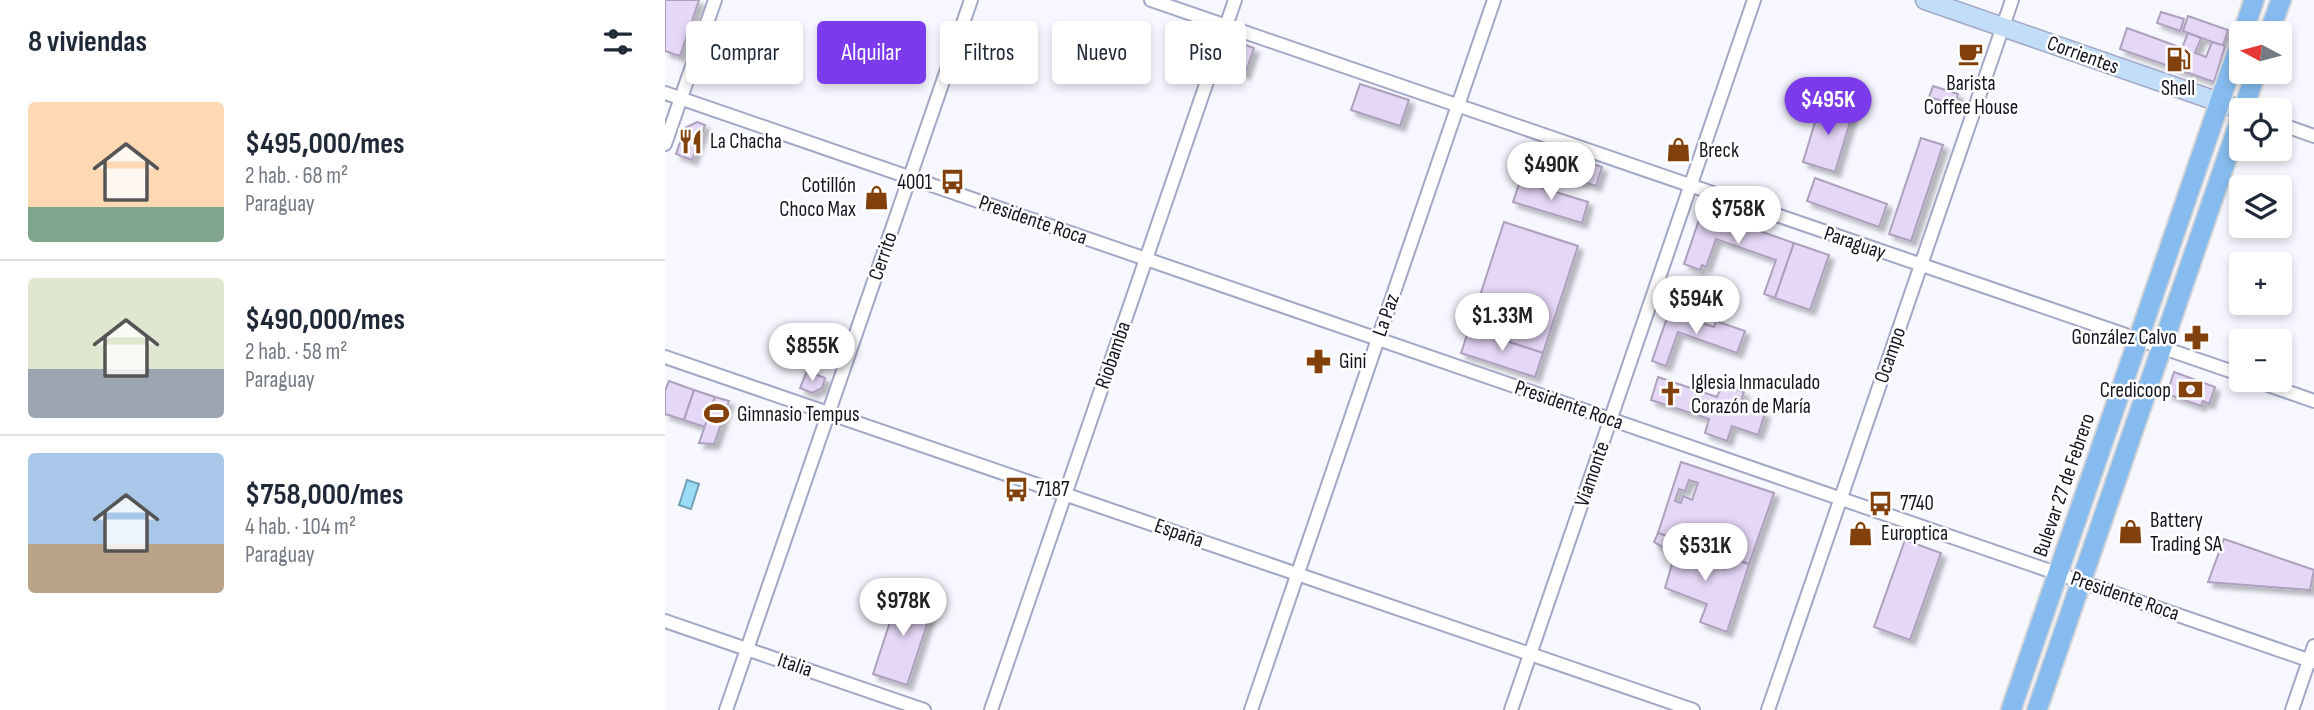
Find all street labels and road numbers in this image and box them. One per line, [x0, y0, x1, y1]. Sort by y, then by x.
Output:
street label: Corrientes [2044, 31, 2122, 79]
street label: Presidente Roca [975, 190, 1091, 250]
street label: Paraguay [1821, 221, 1889, 265]
street label: Cerrito [863, 229, 903, 283]
street label: La Paz [1367, 290, 1405, 340]
street label: Riobamba [1090, 318, 1136, 392]
street label: Ocampo [1869, 324, 1911, 386]
street label: Presidente Roca [1511, 375, 1627, 435]
street label: Bulevar 27 de Febrero [2028, 410, 2100, 560]
street label: Viamonte [1569, 438, 1615, 510]
street label: España [1151, 513, 1207, 553]
street label: Presidente Roca [2067, 566, 2183, 626]
street label: Italia [774, 647, 816, 683]

